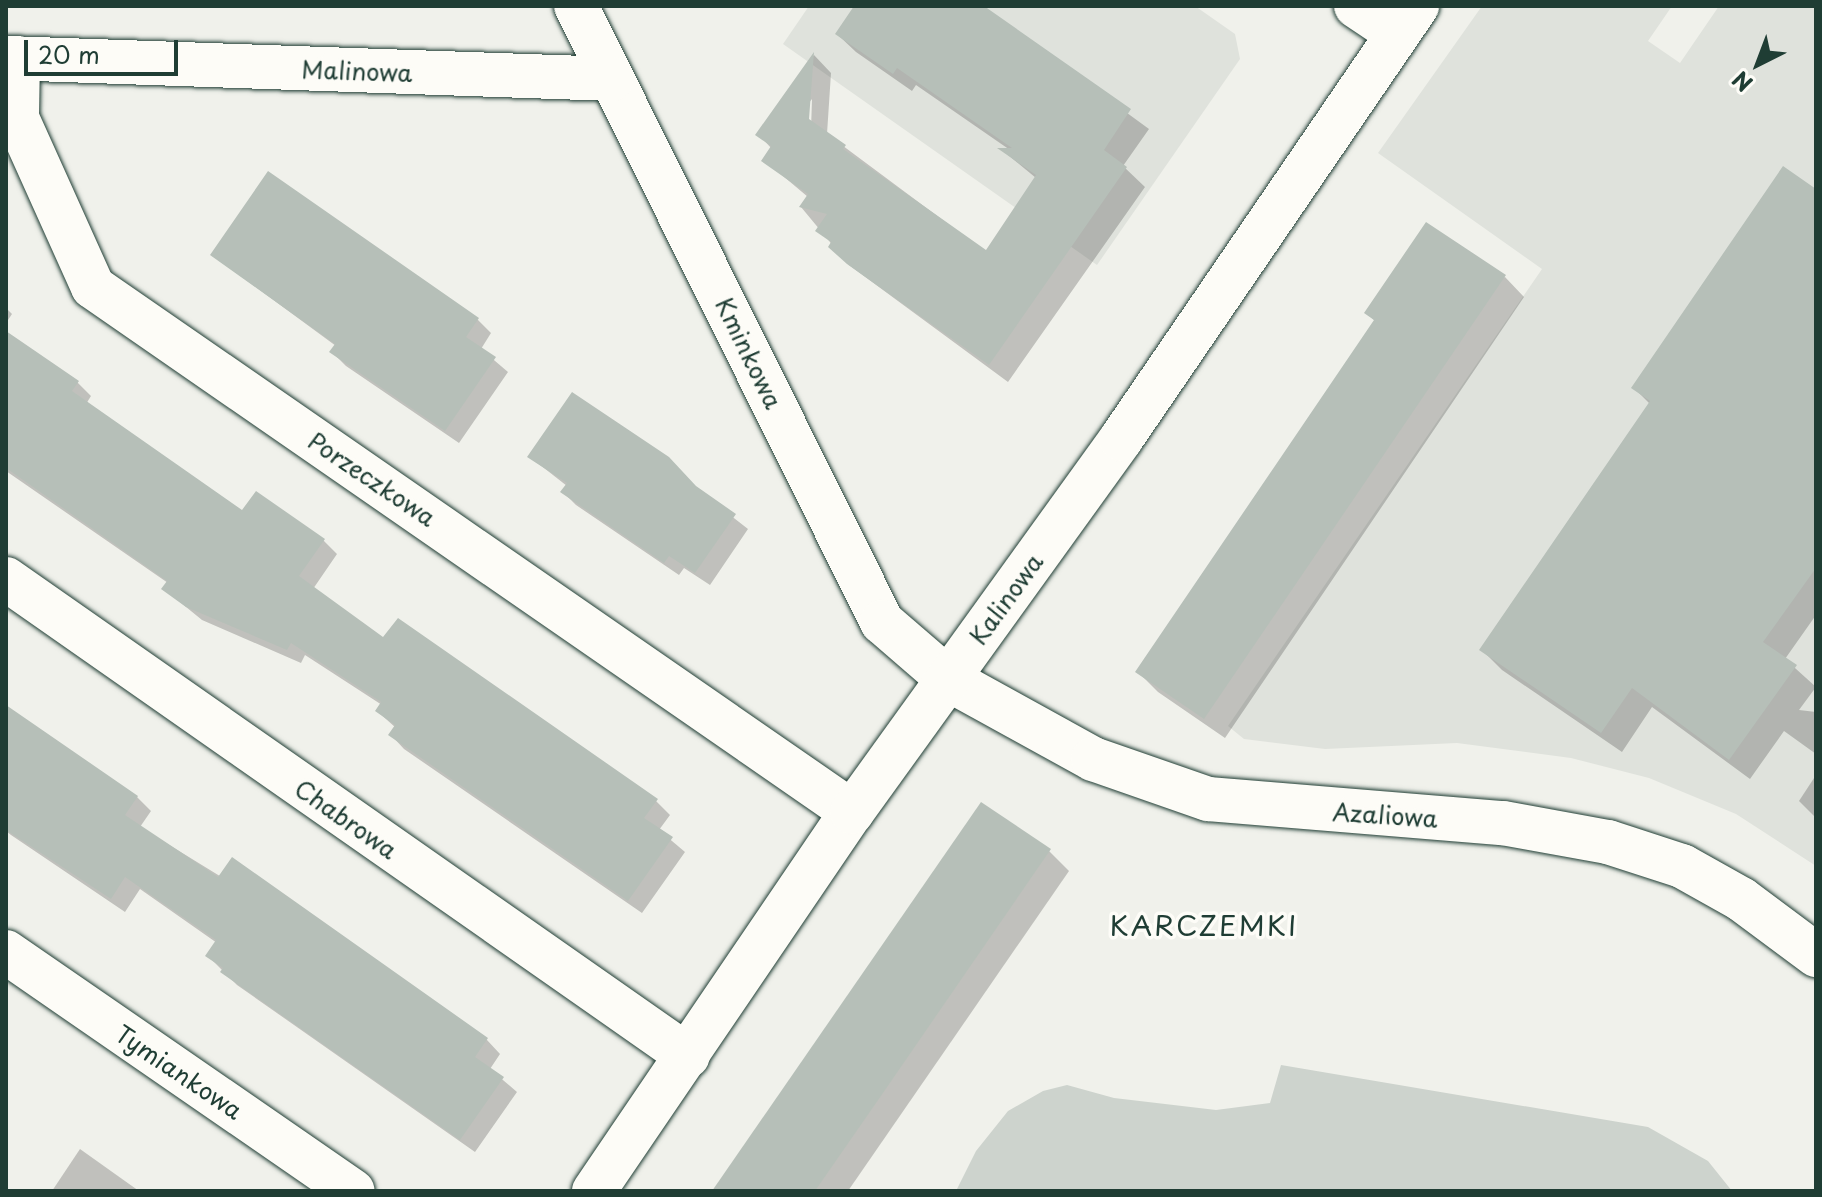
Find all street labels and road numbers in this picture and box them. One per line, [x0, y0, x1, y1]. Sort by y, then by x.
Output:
street label: Malinowa [301, 55, 413, 87]
street label: Kminkowa [710, 293, 788, 413]
street label: Porzeczkowa [303, 426, 441, 532]
street label: Kalinowa [963, 548, 1049, 650]
street label: Chabrowa [289, 773, 403, 865]
street label: Azaliowa [1331, 797, 1439, 833]
street label: Tymiankowa [110, 1019, 248, 1125]

